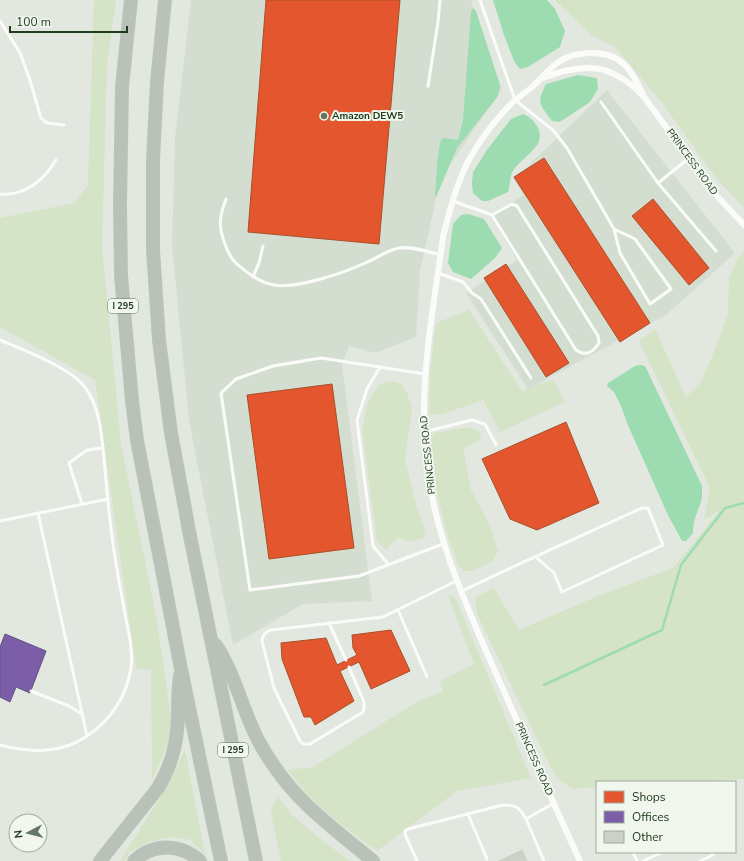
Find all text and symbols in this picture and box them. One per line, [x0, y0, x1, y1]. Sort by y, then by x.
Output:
scale bar [10, 8, 127, 34]
text: 100 m [16, 14, 51, 30]
place label: Amazon DEW5 [332, 109, 403, 123]
marker: Amazon DEW5 [319, 111, 329, 121]
street label: PRINCESS ROAD [663, 126, 721, 198]
road number: I 295 [108, 299, 138, 313]
street label: PRINCESS ROAD [417, 415, 439, 495]
street label: PRINCESS ROAD [511, 720, 557, 798]
road number: I 295 [218, 743, 248, 757]
legend [596, 781, 736, 853]
text: Shops [632, 789, 666, 805]
text: Offices [632, 809, 670, 825]
north arrow [8, 813, 48, 853]
text: N [11, 829, 27, 839]
text: Other [632, 829, 664, 845]

